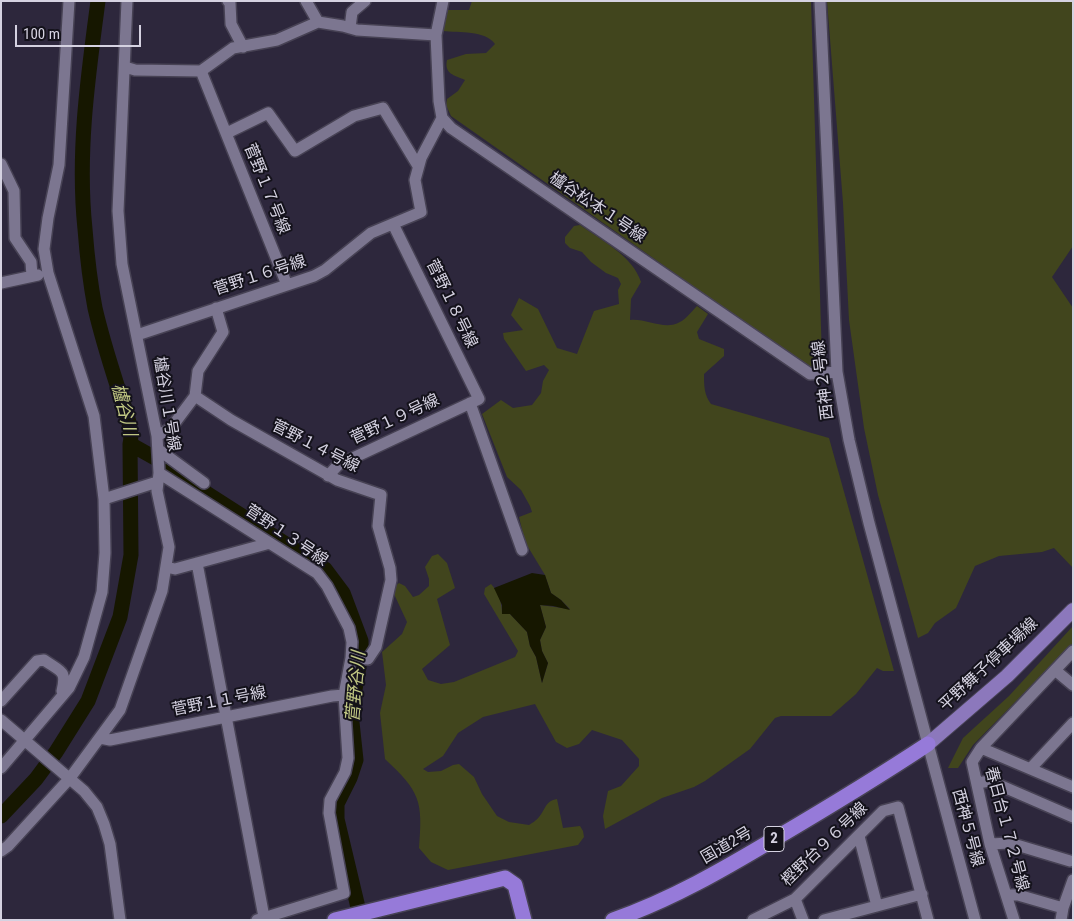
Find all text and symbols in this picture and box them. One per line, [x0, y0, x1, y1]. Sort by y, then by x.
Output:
scale bar [18, 15, 144, 47]
text: 100 m [23, 25, 60, 43]
street label: 菅野１７号線 [239, 141, 293, 237]
street label: 櫨谷松本１号線 [545, 169, 649, 247]
street label: 菅野１６号線 [211, 252, 309, 300]
street label: 菅野１８号線 [421, 257, 481, 351]
street label: 西神２号線 [810, 339, 838, 421]
street label: 櫨谷川１号線 [149, 355, 183, 453]
water label: 櫨谷川 [106, 381, 140, 439]
street label: 菅野１９号線 [347, 391, 443, 449]
street label: 菅野１４号線 [268, 417, 362, 477]
street label: 菅野１３号線 [241, 501, 331, 571]
street label: 平野舞子停車場線 [936, 614, 1042, 716]
water label: 菅野谷川 [343, 650, 371, 724]
street label: 菅野１１号線 [170, 683, 268, 721]
street label: 春日台１７２号線 [980, 765, 1032, 893]
street label: 西神５号線 [947, 787, 987, 869]
street label: 樫野台９６号線 [778, 799, 872, 891]
street label: 国道2号 [698, 824, 756, 868]
road number: 2 [764, 826, 784, 852]

